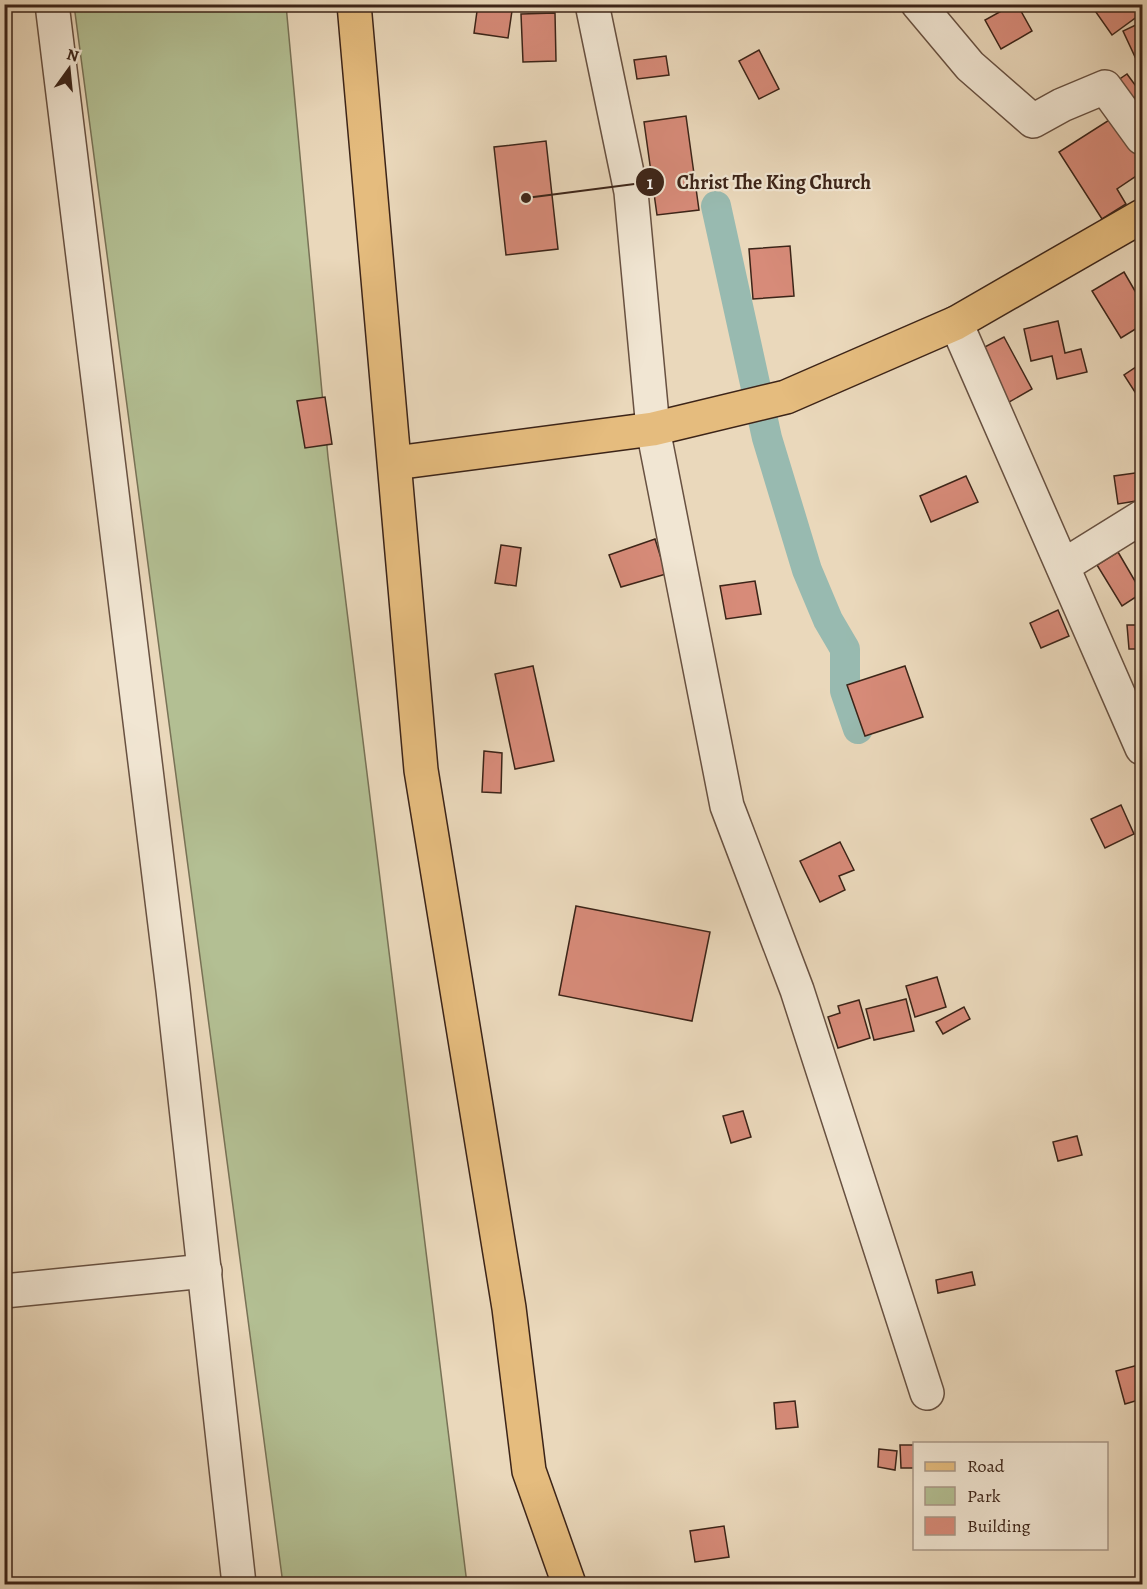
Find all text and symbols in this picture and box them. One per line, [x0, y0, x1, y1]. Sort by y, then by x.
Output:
north arrow [39, 39, 99, 99]
text: N [64, 43, 81, 68]
callout: Christ The King Church [635, 163, 883, 201]
text: Christ The King Church [677, 169, 871, 196]
text: 1 [647, 171, 654, 195]
legend [913, 1442, 1108, 1550]
text: Road [967, 1454, 1005, 1478]
text: Park [967, 1484, 1001, 1508]
text: Building [967, 1514, 1031, 1538]

